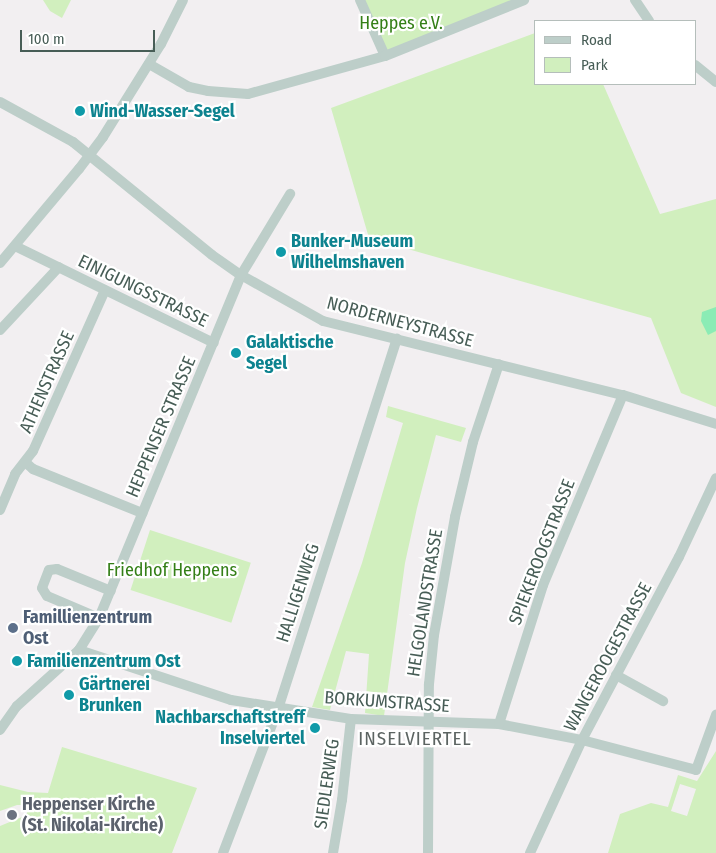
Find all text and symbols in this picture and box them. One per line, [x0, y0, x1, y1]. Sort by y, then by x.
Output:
park label: Heppes e.V. [359, 12, 443, 34]
scale bar [22, 20, 158, 52]
legend [534, 20, 696, 85]
text: 100 m [28, 30, 65, 48]
text: Road [581, 31, 612, 49]
text: Park [581, 56, 608, 74]
place label: Wind-Wasser-Segel [90, 100, 235, 122]
marker: Wind-Wasser-Segel [74, 105, 86, 117]
place label: Bunker-Museum Wilhelmshaven [291, 231, 413, 274]
marker: Bunker-Museum Wilhelmshaven [275, 246, 287, 258]
street label: EINIGUNGSSTRASSE [75, 250, 211, 332]
street label: NORDERNEYSTRASSE [324, 292, 476, 352]
street label: ATHENSTRASSE [15, 328, 79, 436]
place label: Galaktische Segel [246, 332, 334, 374]
marker: Galaktische Segel [230, 347, 242, 359]
street label: HEPPENSER STRASSE [122, 353, 200, 501]
street label: SPIEKEROOGSTRASSE [504, 476, 580, 628]
street label: HELGOLANDSTRASSE [403, 528, 447, 678]
street label: HALLIGENWEG [272, 541, 324, 645]
park label: Friedhof Heppens [107, 559, 237, 581]
street label: WANGEROOGESTRASSE [560, 579, 656, 735]
place label: Famillienzentrum Ost [23, 607, 152, 650]
marker: Famillienzentrum Ost [7, 622, 19, 634]
place label: Familienzentrum Ost [27, 650, 181, 672]
marker: Familienzentrum Ost [11, 655, 23, 667]
place label: Gärtnerei Brunken [79, 674, 150, 716]
street label: BORKUMSTRASSE [324, 687, 450, 717]
marker: Gärtnerei Brunken [63, 689, 75, 701]
place label: Nachbarschaftstreff Inselviertel [155, 707, 305, 750]
marker: Nachbarschaftstreff Inselviertel [309, 722, 321, 734]
district label: INSELVIERTEL [357, 728, 473, 750]
street label: SIEDLERWEG [310, 738, 344, 830]
place label: Heppenser Kirche (St. Nikolai-Kirche) [22, 794, 163, 836]
marker: Heppenser Kirche (St. Nikolai-Kirche) [6, 809, 18, 821]

